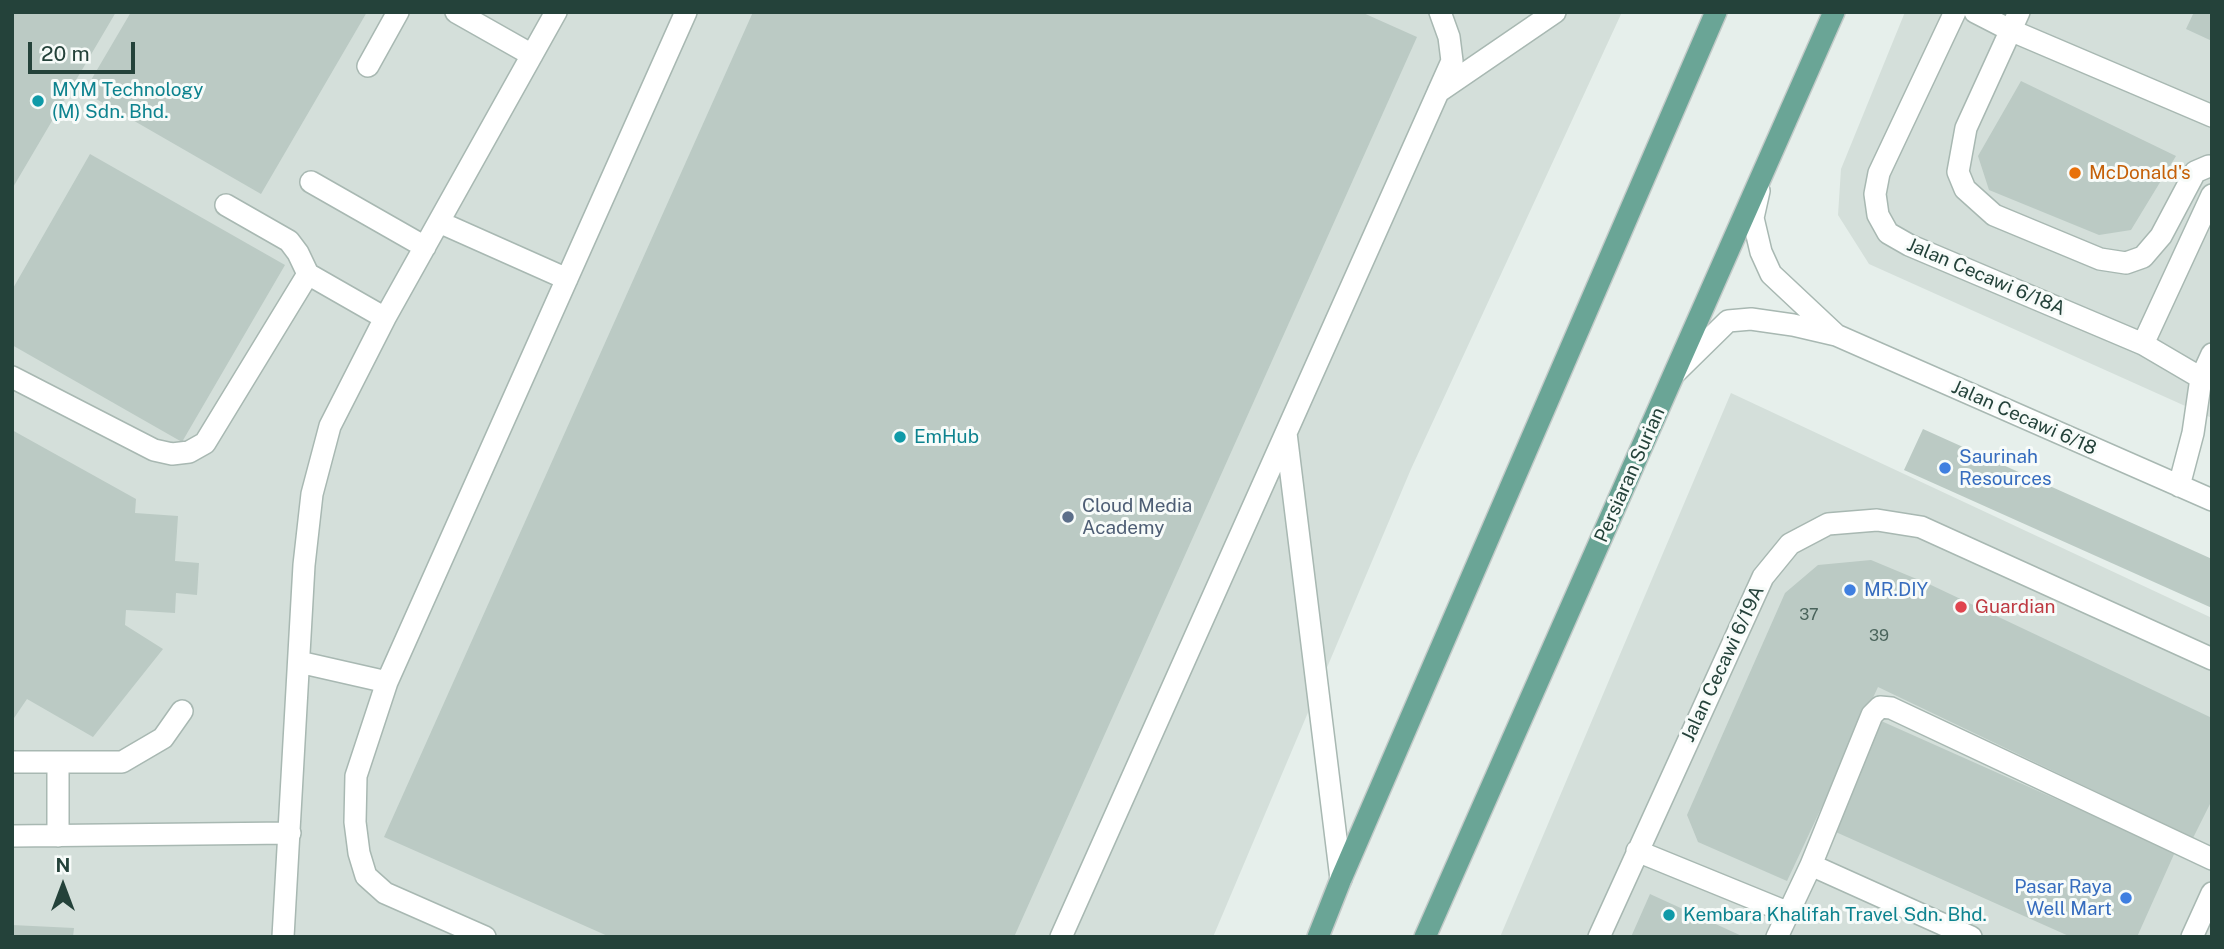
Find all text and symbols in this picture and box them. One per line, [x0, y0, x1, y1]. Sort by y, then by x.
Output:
scale bar [32, 28, 138, 72]
text: 20 m [41, 41, 90, 66]
place label: MYM Technology (M) Sdn. Bhd. [52, 79, 203, 123]
marker: MYM Technology (M) Sdn. Bhd. [30, 93, 46, 109]
place label: McDonald's [2089, 162, 2191, 184]
marker: McDonald's [2067, 165, 2083, 181]
street label: Jalan Cecawi 6/18A [1903, 233, 2069, 321]
street label: Jalan Cecawi 6/18 [1948, 376, 2100, 460]
street label: Persiaran Surian [1590, 404, 1670, 546]
place label: EmHub [914, 426, 979, 448]
marker: EmHub [892, 429, 908, 445]
place label: Saurinah Resources [1959, 446, 2052, 490]
marker: Saurinah Resources [1937, 460, 1953, 476]
place label: Cloud Media Academy [1082, 495, 1192, 539]
marker: Cloud Media Academy [1060, 509, 1076, 525]
place label: MR.DIY [1864, 579, 1928, 601]
street label: Jalan Cecawi 6/19A [1677, 582, 1769, 746]
marker: MR.DIY [1842, 582, 1858, 598]
place label: Guardian [1975, 596, 2055, 618]
marker: Guardian [1953, 599, 1969, 615]
house number: 37 [1799, 605, 1819, 625]
house number: 39 [1869, 626, 1889, 646]
north arrow [28, 851, 98, 921]
text: N [56, 854, 70, 876]
place label: Pasar Raya Well Mart [2014, 876, 2112, 920]
marker: Pasar Raya Well Mart [2118, 890, 2134, 906]
place label: Kembara Khalifah Travel Sdn. Bhd. [1683, 904, 1987, 926]
marker: Kembara Khalifah Travel Sdn. Bhd. [1661, 907, 1677, 923]

